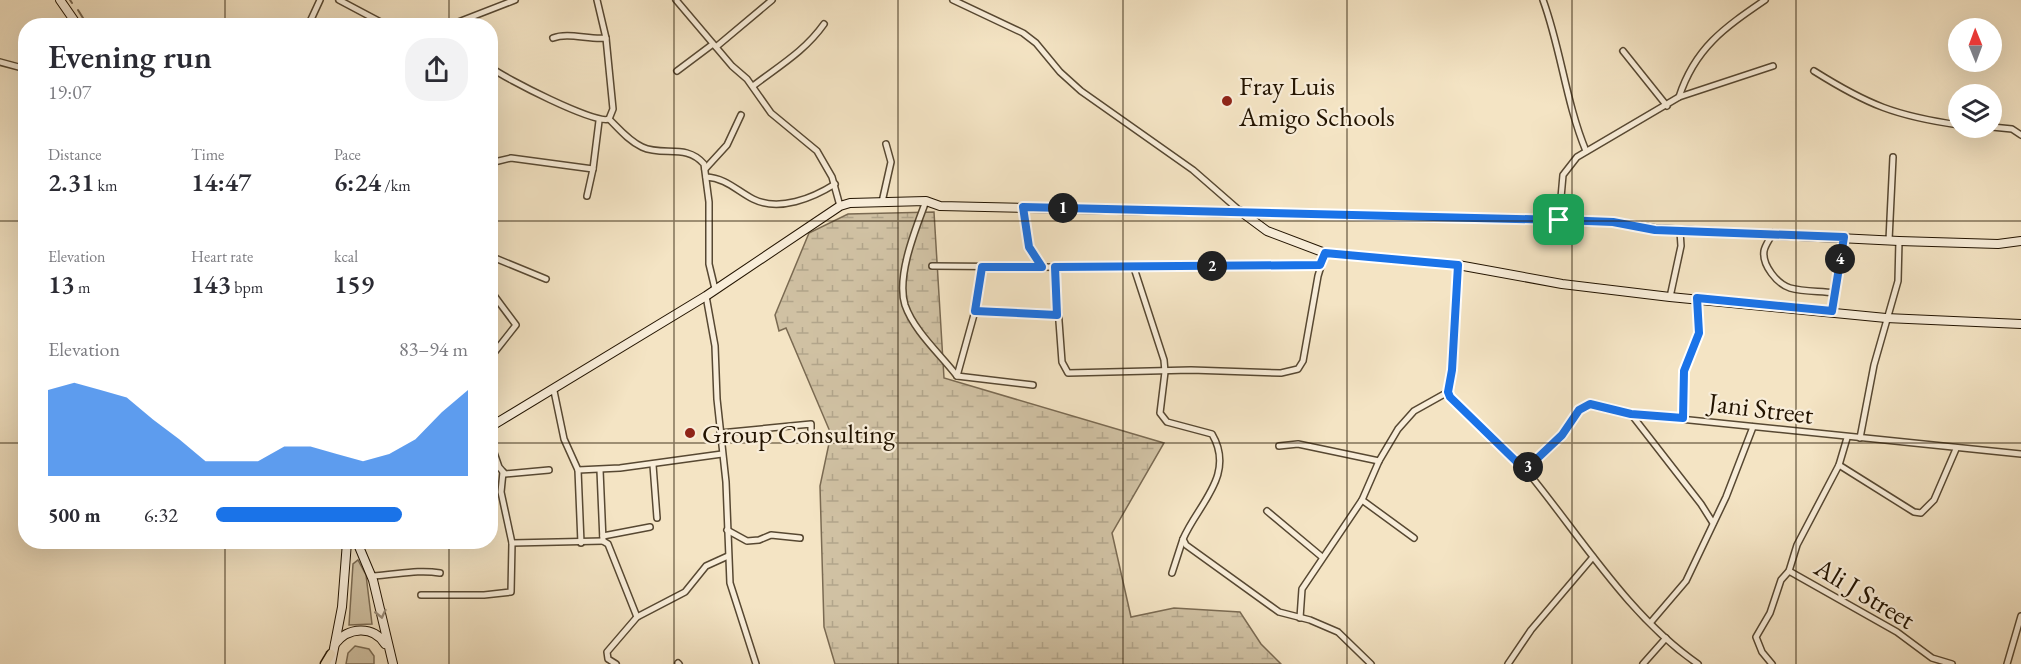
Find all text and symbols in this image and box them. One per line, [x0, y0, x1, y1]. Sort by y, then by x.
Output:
north arrow [1948, 18, 2002, 72]
map controls [1948, 18, 2002, 138]
text: Evening run [48, 35, 212, 78]
button: share [405, 38, 468, 101]
place label: Fray Luis Amigo Schools [1238, 68, 1395, 134]
text: 19:07 [48, 79, 91, 105]
button: layers [1948, 84, 2002, 138]
marker: Fray Luis Amigo Schools [1220, 94, 1234, 108]
text: Distance [48, 144, 101, 165]
text: Time [191, 144, 224, 165]
text: Pace [334, 144, 361, 165]
text: 2.31 [48, 165, 94, 199]
text: 14:47 [191, 165, 251, 199]
text: 6:24 [334, 165, 381, 199]
text: km [94, 175, 117, 196]
text: /km [381, 175, 411, 196]
pin: 1 [1048, 193, 1078, 223]
pin [1533, 194, 1584, 245]
text: 1 [1059, 197, 1067, 218]
icon: arrive [1542, 203, 1575, 236]
pin: 4 [1825, 244, 1855, 274]
text: Elevation [48, 246, 106, 267]
text: Heart rate [191, 246, 253, 267]
text: kcal [334, 246, 358, 267]
text: 4 [1836, 248, 1844, 269]
pin: 2 [1197, 251, 1227, 281]
text: 2 [1208, 255, 1216, 276]
text: 13 [48, 267, 75, 301]
text: 143 [191, 267, 231, 301]
text: 159 [334, 267, 374, 301]
text: m [75, 277, 90, 298]
text: bpm [231, 277, 263, 298]
text: Elevation [48, 336, 120, 362]
text: 83–94 m [399, 336, 468, 362]
street label: Jani Street [1705, 384, 1816, 432]
place label: Group Consulting [702, 416, 895, 451]
marker: Group Consulting [683, 426, 697, 440]
pin: 3 [1513, 452, 1543, 482]
text: 3 [1524, 456, 1532, 477]
text: 500 m [48, 502, 101, 528]
text: 6:32 [144, 502, 178, 528]
street label: Ali J Street [1808, 549, 1922, 637]
one-way arrow [374, 609, 387, 619]

